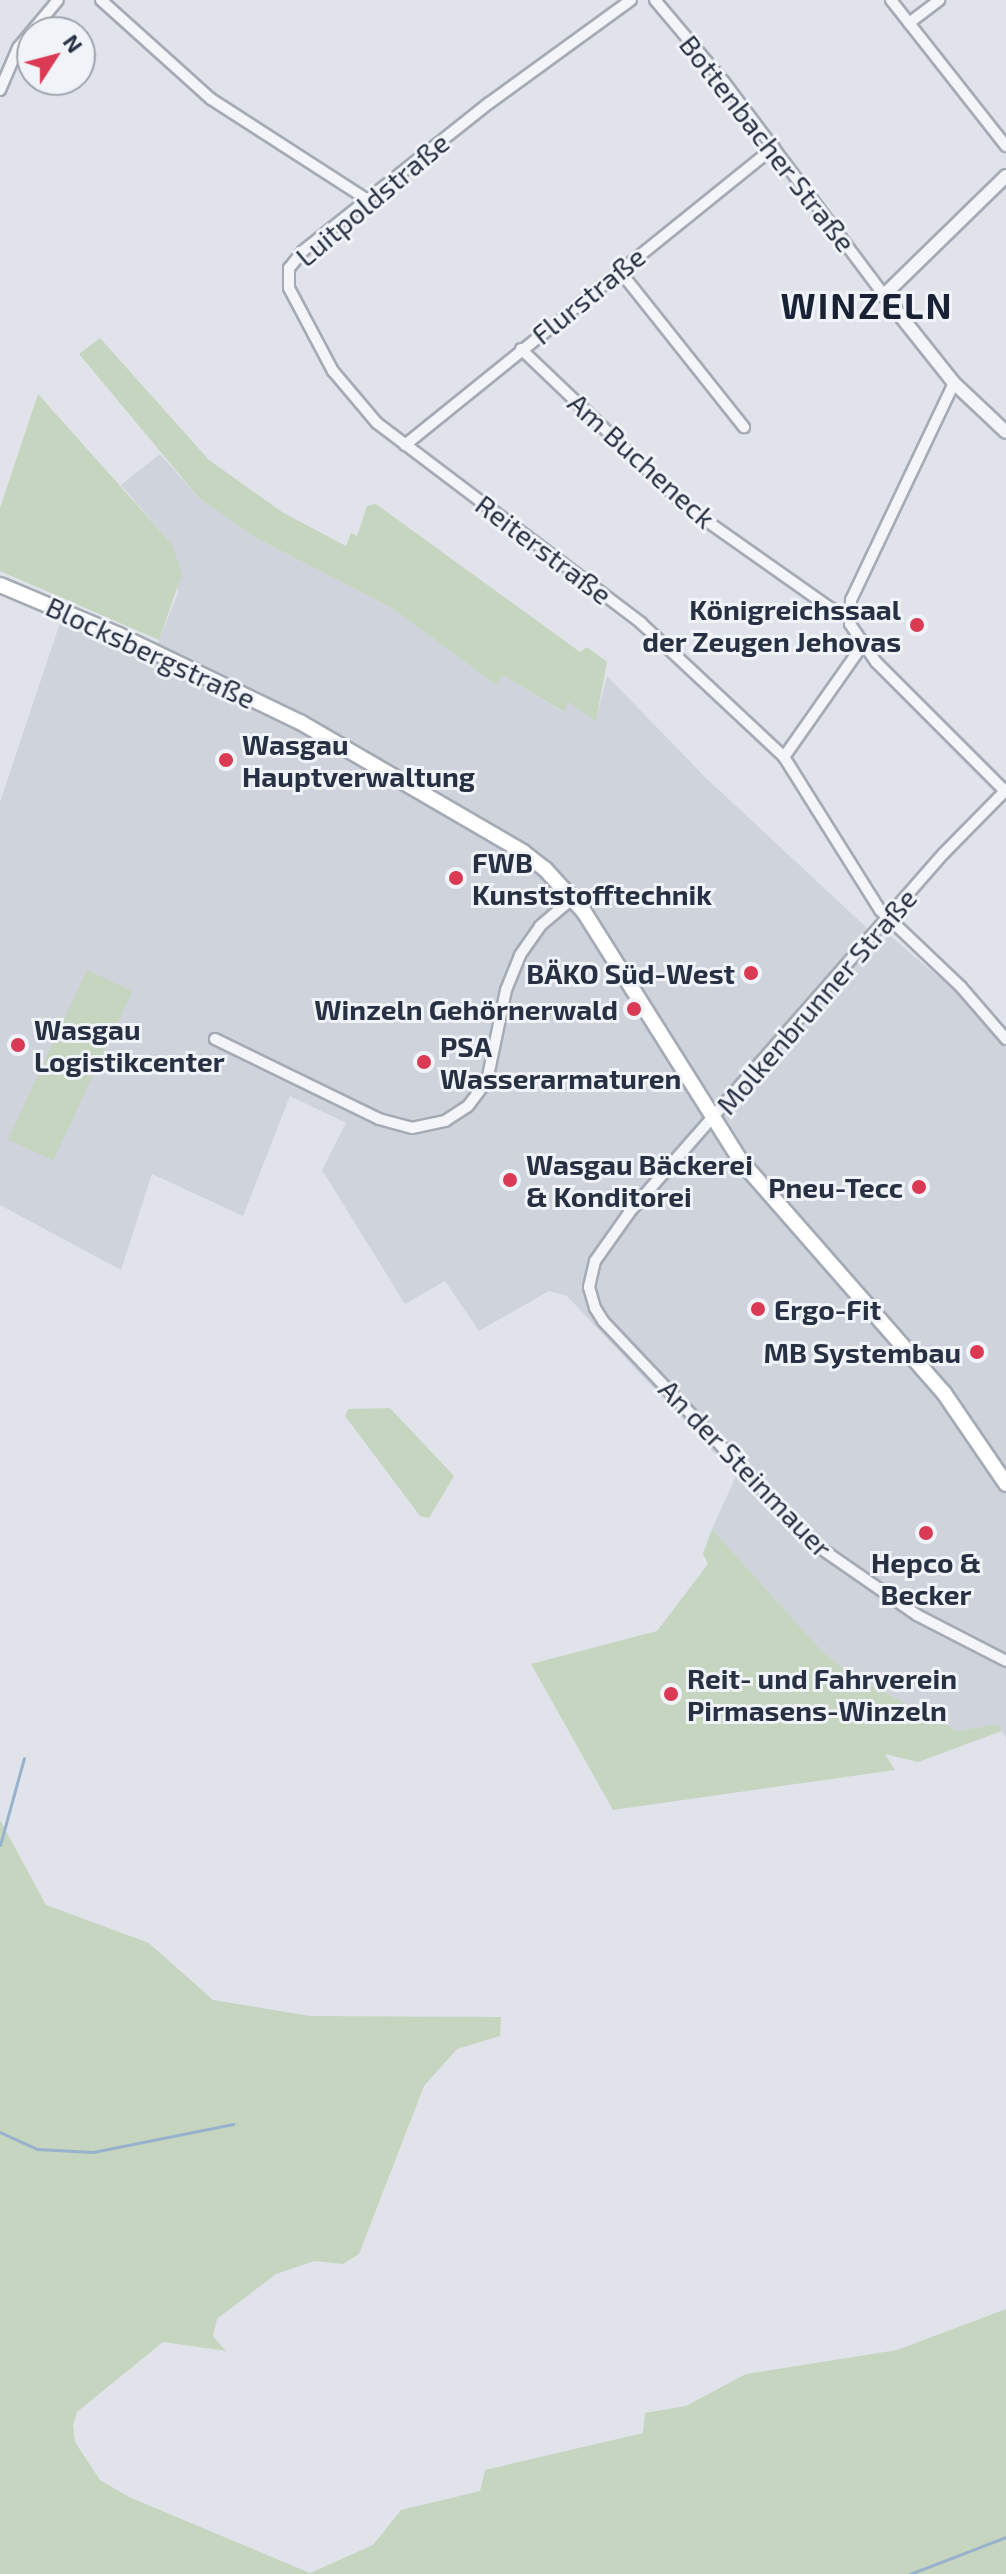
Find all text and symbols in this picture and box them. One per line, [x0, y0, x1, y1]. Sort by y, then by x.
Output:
north arrow [16, 16, 96, 96]
street label: Bottenbacher Straße [673, 28, 863, 258]
text: N [59, 29, 89, 57]
street label: Luitpoldstraße [288, 125, 456, 273]
street label: Flurstraße [525, 239, 651, 351]
district label: WINZELN [781, 283, 953, 327]
street label: Am Bucheneck [562, 385, 722, 535]
street label: Reiterstraße [469, 487, 619, 611]
street label: Blocksbergstraße [41, 589, 261, 715]
place label: Königreichssaal der Zeugen Jehovas [641, 592, 901, 658]
marker: Königreichssaal der Zeugen Jehovas [908, 616, 926, 634]
place label: Wasgau Hauptverwaltung [242, 727, 475, 793]
marker: Wasgau Hauptverwaltung [217, 751, 235, 769]
place label: FWB Kunststofftechnik [472, 845, 712, 911]
marker: FWB Kunststofftechnik [447, 869, 465, 887]
street label: Molkenbrunner Straße [709, 881, 923, 1121]
place label: BÄKO Süd-West [526, 956, 735, 990]
marker: BÄKO Süd-West [742, 964, 760, 982]
place label: Winzeln Gehörnerwald [314, 992, 618, 1026]
marker: Winzeln Gehörnerwald [625, 1000, 643, 1018]
place label: Wasgau Logistikcenter [34, 1012, 225, 1078]
place label: PSA Wasserarmaturen [440, 1029, 681, 1095]
marker: Wasgau Logistikcenter [9, 1036, 27, 1054]
marker: PSA Wasserarmaturen [415, 1053, 433, 1071]
place label: Wasgau Bäckerei & Konditorei [526, 1147, 753, 1213]
place label: Pneu-Tecc [768, 1170, 903, 1204]
marker: Wasgau Bäckerei & Konditorei [501, 1171, 519, 1189]
marker: Pneu-Tecc [910, 1178, 928, 1196]
place label: Ergo-Fit [774, 1292, 881, 1326]
marker: Ergo-Fit [749, 1300, 767, 1318]
place label: MB Systembau [763, 1335, 961, 1369]
marker: MB Systembau [968, 1343, 986, 1361]
street label: An der Steinmauer [652, 1372, 840, 1564]
marker: Hepco & Becker [917, 1524, 935, 1542]
place label: Hepco & Becker [871, 1545, 981, 1611]
place label: Reit- und Fahrverein Pirmasens-Winzeln [687, 1661, 957, 1727]
marker: Reit- und Fahrverein Pirmasens-Winzeln [662, 1685, 680, 1703]

